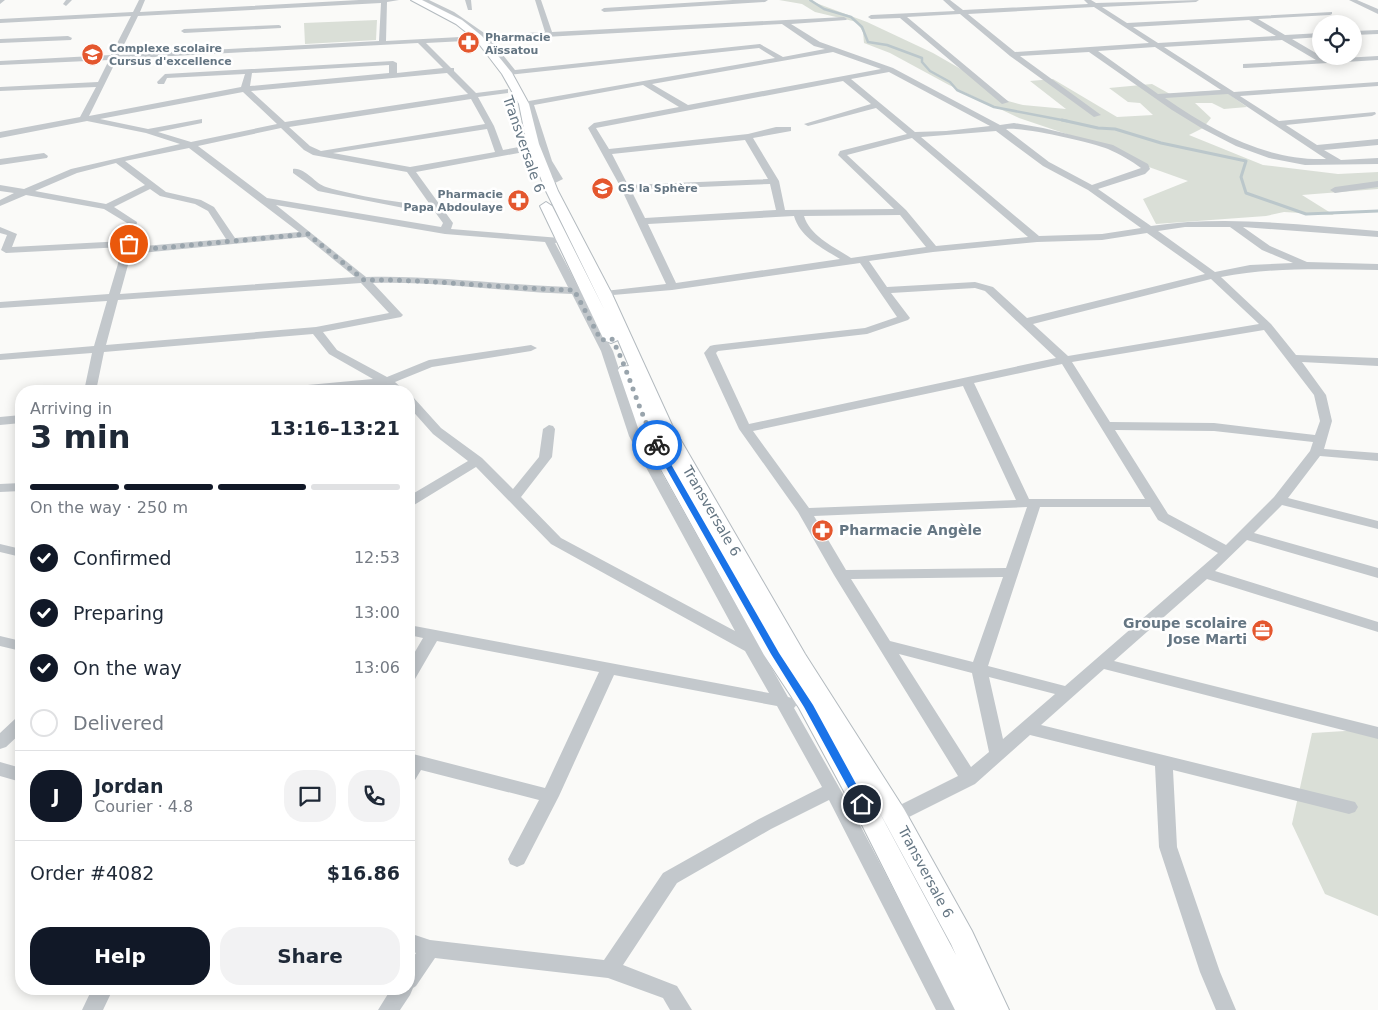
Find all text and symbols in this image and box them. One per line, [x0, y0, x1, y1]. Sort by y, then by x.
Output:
map controls [1312, 15, 1362, 65]
button: locate [1312, 15, 1362, 65]
pharmacy icon: Pharmacie Aïssatou [457, 31, 481, 55]
place label: Pharmacie Aïssatou [485, 31, 550, 57]
school or university icon: Complexe scolaire Cursus d'excellence [81, 42, 105, 66]
place label: Complexe scolaire Cursus d'excellence [109, 42, 232, 68]
street label: Transversale 6 [500, 93, 548, 195]
school or university icon: GS la Sphère [590, 176, 614, 200]
place label: GS la Sphère [618, 182, 698, 195]
place label: Pharmacie Papa Abdoulaye [404, 188, 503, 214]
pharmacy icon: Pharmacie Papa Abdoulaye [507, 188, 531, 212]
pin [108, 223, 150, 265]
icon: bag [115, 230, 143, 258]
text: Arriving in [30, 399, 112, 418]
text: 13:16–13:21 [270, 417, 400, 439]
text: 3 min [30, 418, 131, 456]
courier [632, 420, 682, 470]
icon: bike [643, 431, 671, 459]
street label: Transversale 6 [679, 462, 744, 559]
text: On the way · 250 m [30, 498, 188, 517]
pharmacy icon: Pharmacie Angèle [811, 518, 835, 542]
place label: Pharmacie Angèle [839, 522, 982, 538]
icon: check [30, 544, 58, 572]
text: Confirmed [73, 547, 172, 569]
text: 12:53 [354, 548, 400, 567]
icon: check [30, 599, 58, 627]
text: Preparing [73, 602, 164, 624]
text: 13:00 [354, 603, 400, 622]
place label: Groupe scolaire Jose Marti [1123, 615, 1247, 647]
office icon: Groupe scolaire Jose Marti [1251, 619, 1275, 643]
icon: check [30, 654, 58, 682]
text: On the way [73, 657, 182, 679]
text: 13:06 [354, 658, 400, 677]
text: Delivered [73, 712, 164, 734]
button: chat [284, 770, 336, 822]
button: phone [348, 770, 400, 822]
text: Jordan [94, 775, 163, 797]
pin [841, 783, 883, 825]
text: J [52, 785, 60, 807]
icon: home [848, 790, 876, 818]
text: Courier · 4.8 [94, 797, 193, 816]
street label: Transversale 6 [895, 823, 957, 921]
text: Order #4082 [30, 862, 154, 884]
text: $16.86 [327, 862, 400, 884]
button: Help [30, 927, 210, 985]
button: Share [220, 927, 400, 985]

